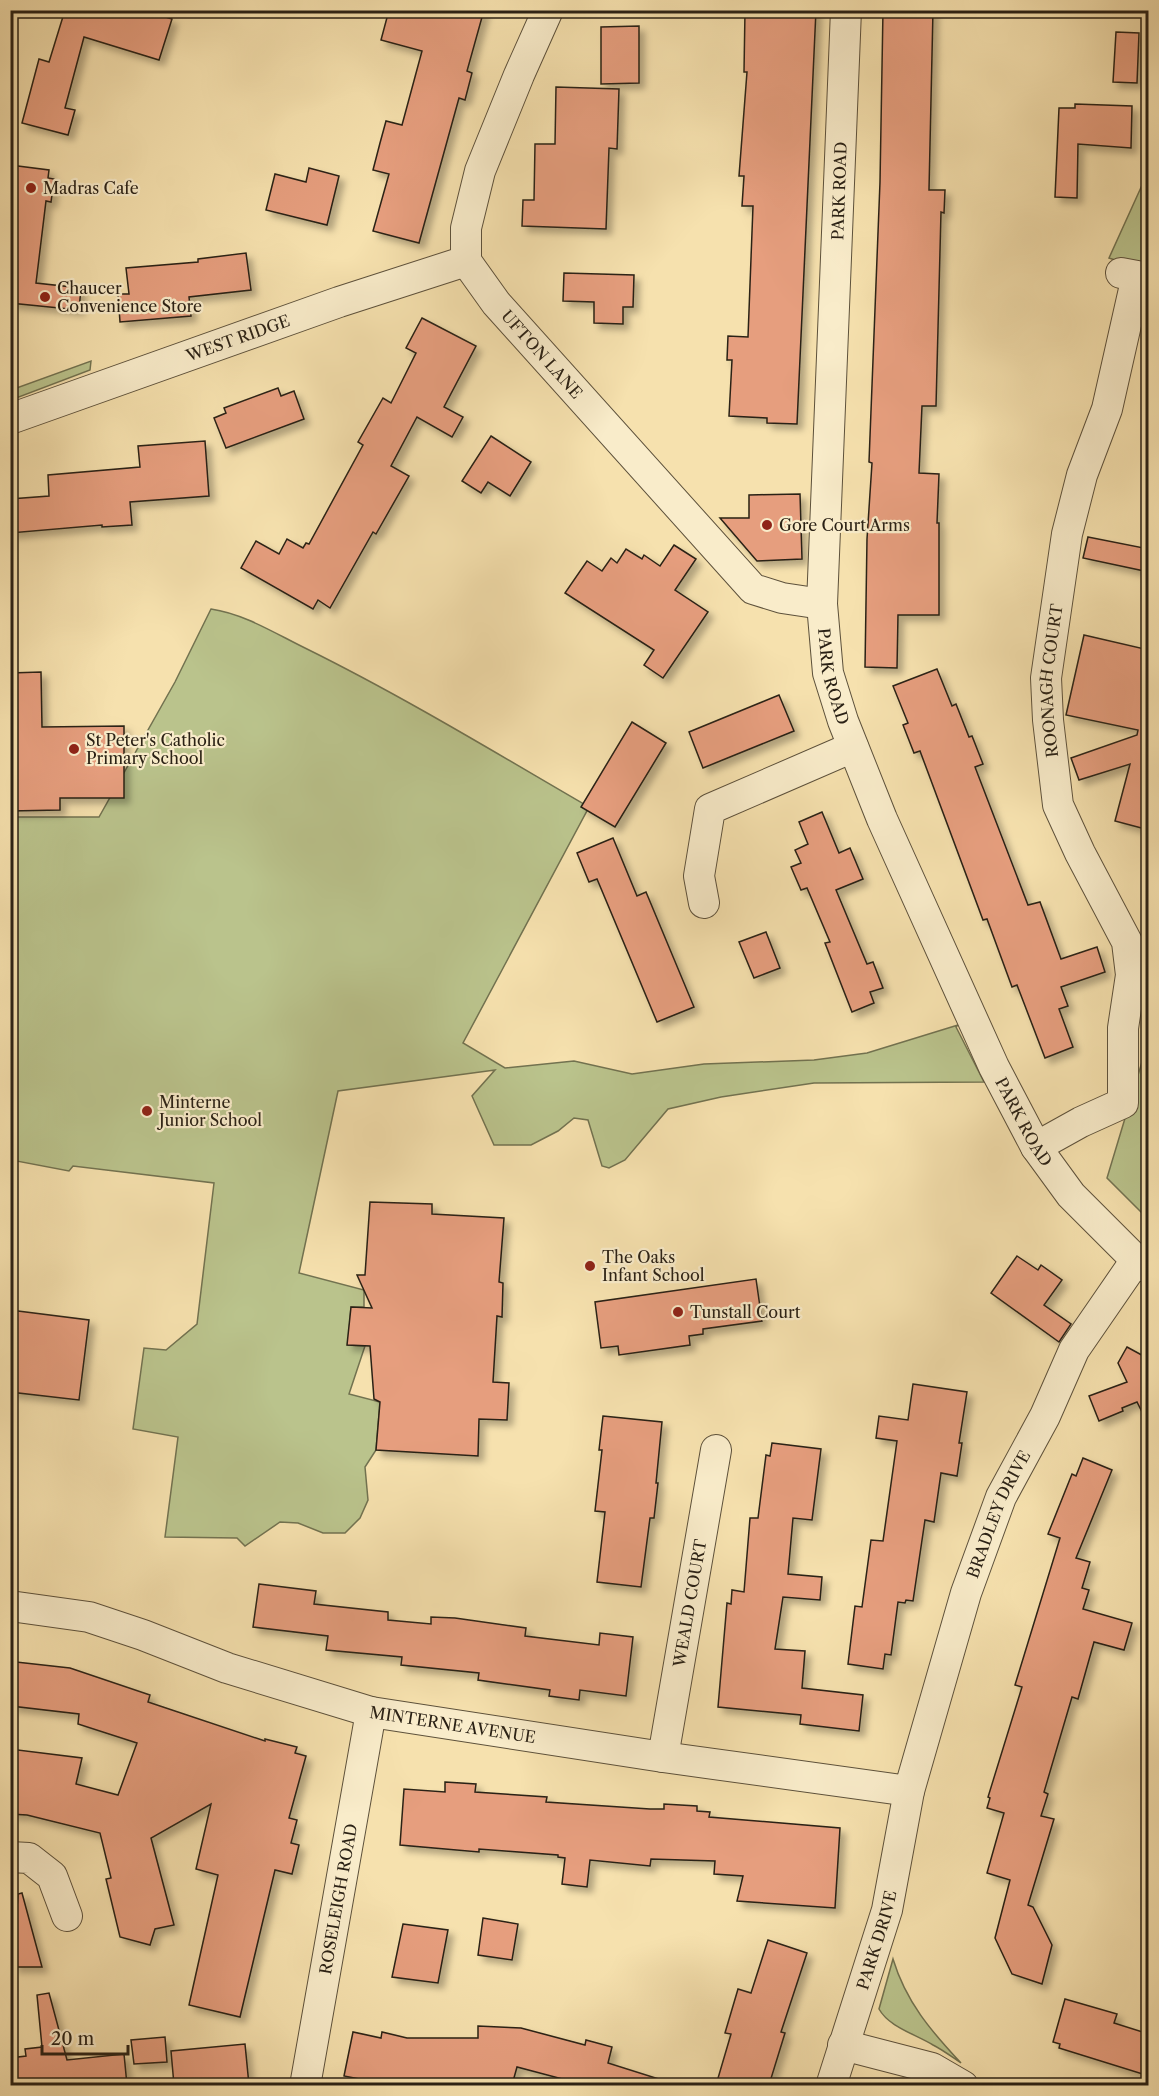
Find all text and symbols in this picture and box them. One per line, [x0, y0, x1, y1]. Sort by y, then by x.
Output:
street label: PARK ROAD [827, 141, 851, 241]
place label: Madras Cafe [43, 178, 139, 198]
marker: Madras Cafe [24, 181, 38, 195]
place label: Chaucer Convenience Store [57, 278, 202, 316]
marker: Chaucer Convenience Store [38, 290, 52, 304]
street label: UFTON LANE [497, 306, 587, 403]
street label: WEST RIDGE [183, 310, 293, 366]
place label: Gore Court Arms [779, 515, 910, 535]
marker: Gore Court Arms [760, 518, 774, 532]
street label: ROONAGH COURT [1035, 602, 1067, 759]
street label: PARK ROAD [814, 627, 854, 727]
place label: St Peter's Catholic Primary School [86, 730, 225, 768]
marker: St Peter's Catholic Primary School [67, 742, 81, 756]
street label: PARK ROAD [991, 1074, 1057, 1170]
place label: Minterne Junior School [156, 1092, 262, 1130]
marker: Minterne Junior School [140, 1104, 154, 1118]
place label: The Oaks Infant School [602, 1247, 705, 1285]
marker: The Oaks Infant School [583, 1259, 597, 1273]
place label: Tunstall Court [690, 1302, 801, 1322]
marker: Tunstall Court [671, 1305, 685, 1319]
street label: BRADLEY DRIVE [962, 1447, 1034, 1581]
street label: WEALD COURT [669, 1538, 710, 1670]
street label: MINTERNE AVENUE [368, 1702, 537, 1747]
street label: ROSELEIGH ROAD [315, 1822, 361, 1976]
street label: PARK DRIVE [852, 1889, 900, 1992]
scale bar [42, 2018, 128, 2056]
text: 20 m [51, 2028, 95, 2050]

